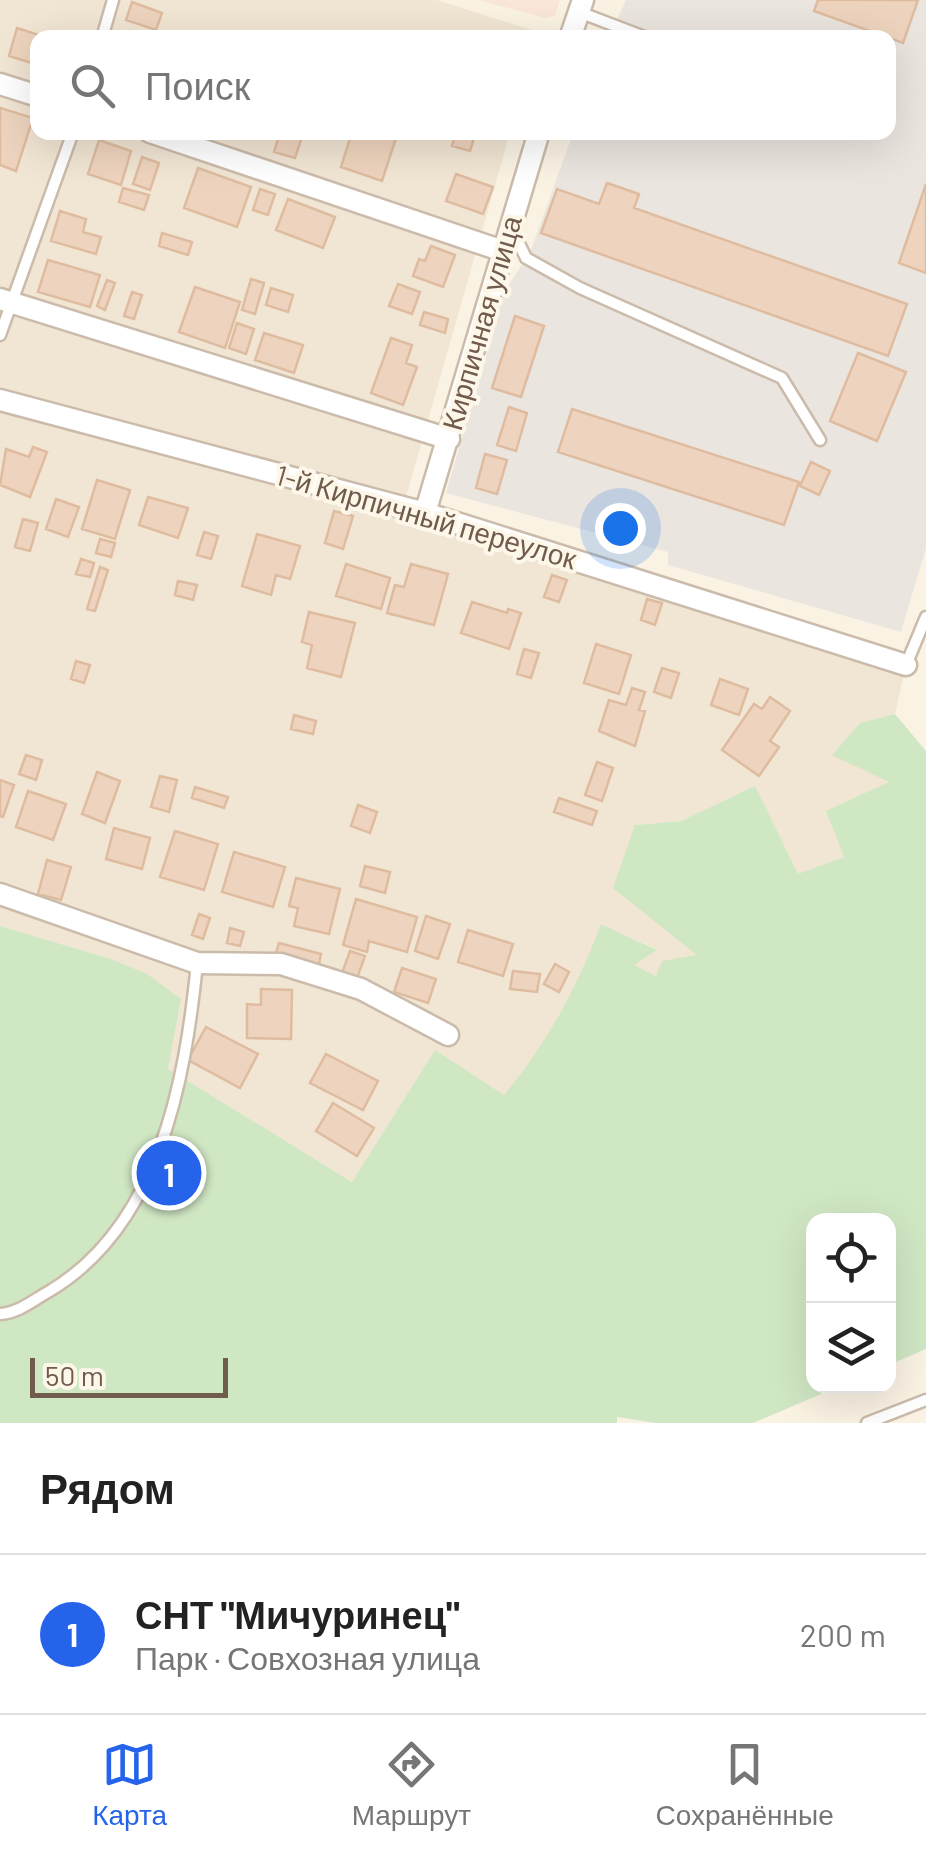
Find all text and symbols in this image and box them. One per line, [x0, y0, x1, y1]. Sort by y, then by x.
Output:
search box [30, 30, 896, 140]
icon: search [65, 58, 120, 113]
text: Поиск [145, 62, 250, 108]
street label: Кирпичная улица [434, 211, 528, 434]
street label: 1-й Кирпичный переулок [272, 457, 581, 575]
your location [595, 503, 646, 554]
pin: 1 [136, 1136, 202, 1210]
map controls [806, 1213, 896, 1393]
button: locate [806, 1213, 896, 1303]
button: layers [806, 1303, 896, 1393]
scale bar [30, 1353, 228, 1398]
text: 50 m [45, 1358, 104, 1392]
text: Рядом [40, 1462, 175, 1512]
text: СНТ "Мичуринец" [135, 1591, 460, 1637]
text: 1 [67, 1615, 78, 1653]
text: 200 m [800, 1615, 886, 1653]
text: Парк · Совхозная улица [135, 1638, 480, 1676]
tab: Карта [92, 1737, 167, 1832]
tab: Маршрут [352, 1737, 471, 1832]
tab: Сохранённые [655, 1737, 834, 1832]

